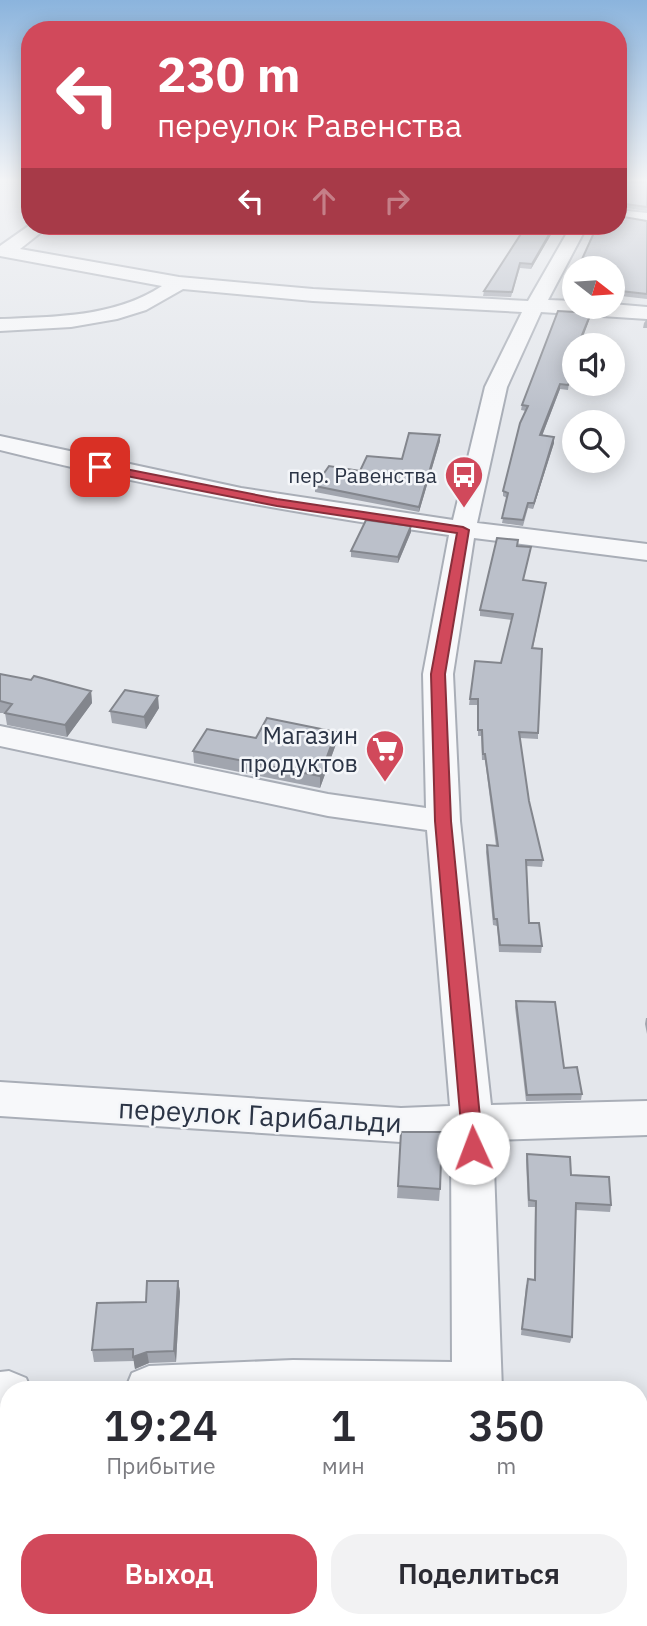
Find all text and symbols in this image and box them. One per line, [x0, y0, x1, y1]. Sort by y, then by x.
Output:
text: 230 m [157, 42, 301, 105]
icon: left [42, 49, 133, 140]
text: переулок Равенства [157, 104, 462, 146]
icon: left [232, 182, 270, 220]
icon: ahead [305, 182, 343, 220]
icon: right [378, 182, 416, 220]
north arrow [562, 256, 625, 318]
map controls [562, 256, 625, 473]
button: sound [562, 333, 625, 396]
button: search [562, 410, 625, 473]
pin [70, 437, 130, 497]
icon: arrive [81, 448, 119, 486]
bus stop icon: пер. Равенства [443, 454, 485, 509]
place label: пер. Равенства [288, 461, 437, 489]
place label: Магазин продуктов [240, 719, 358, 779]
supermarket icon: Магазин продуктов [364, 728, 406, 783]
street label: переулок Гарибальди [117, 1089, 403, 1141]
position arrow [436, 1111, 510, 1185]
text: 19:24 [104, 1398, 218, 1453]
text: 1 [331, 1398, 356, 1453]
text: 350 [469, 1398, 544, 1453]
text: Прибытие [106, 1450, 216, 1480]
text: мин [322, 1450, 365, 1480]
text: m [496, 1450, 516, 1480]
button: Выход [21, 1534, 317, 1614]
button: Поделиться [331, 1534, 627, 1614]

